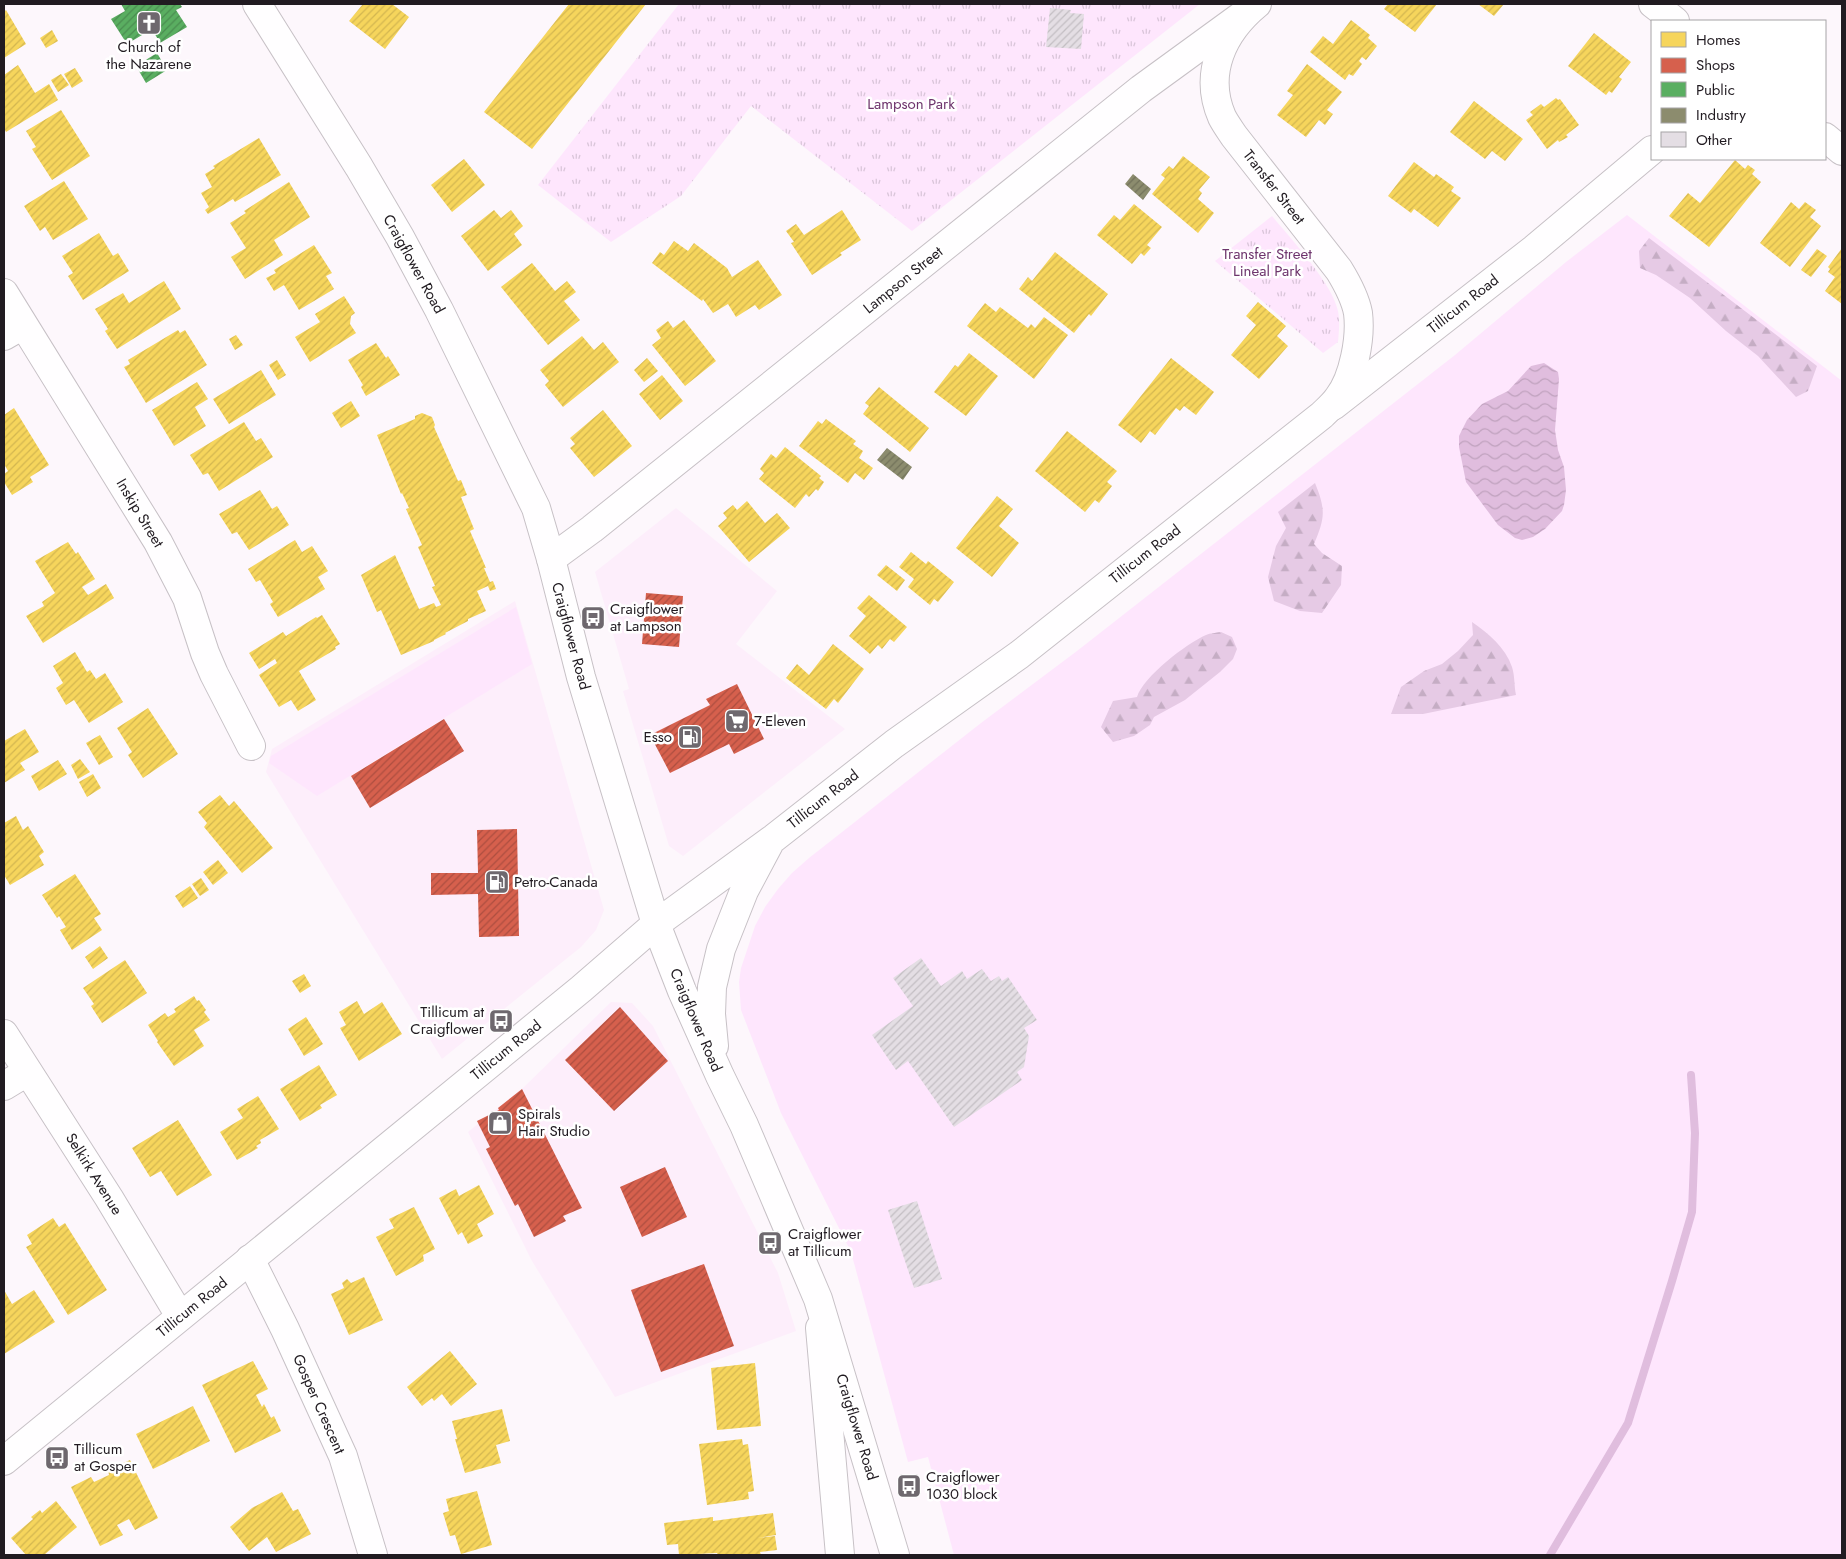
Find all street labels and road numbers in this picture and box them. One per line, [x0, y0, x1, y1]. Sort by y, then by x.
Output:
street label: Transfer Street [1238, 145, 1310, 229]
street label: Craigflower Road [378, 210, 450, 318]
street label: Lampson Street [859, 241, 948, 319]
street label: Tillicum Road [1423, 269, 1503, 339]
street label: Inskip Street [111, 474, 169, 552]
street label: Tillicum Road [1105, 519, 1185, 589]
street label: Craigflower Road [546, 580, 596, 692]
street label: Tillicum Road [783, 764, 863, 834]
street label: Craigflower Road [664, 965, 728, 1075]
street label: Tillicum Road [466, 1015, 546, 1085]
street label: Selkirk Avenue [60, 1129, 128, 1219]
street label: Tillicum Road [152, 1272, 232, 1342]
street label: Gosper Crescent [287, 1351, 351, 1458]
street label: Craigflower Road [830, 1371, 884, 1483]

